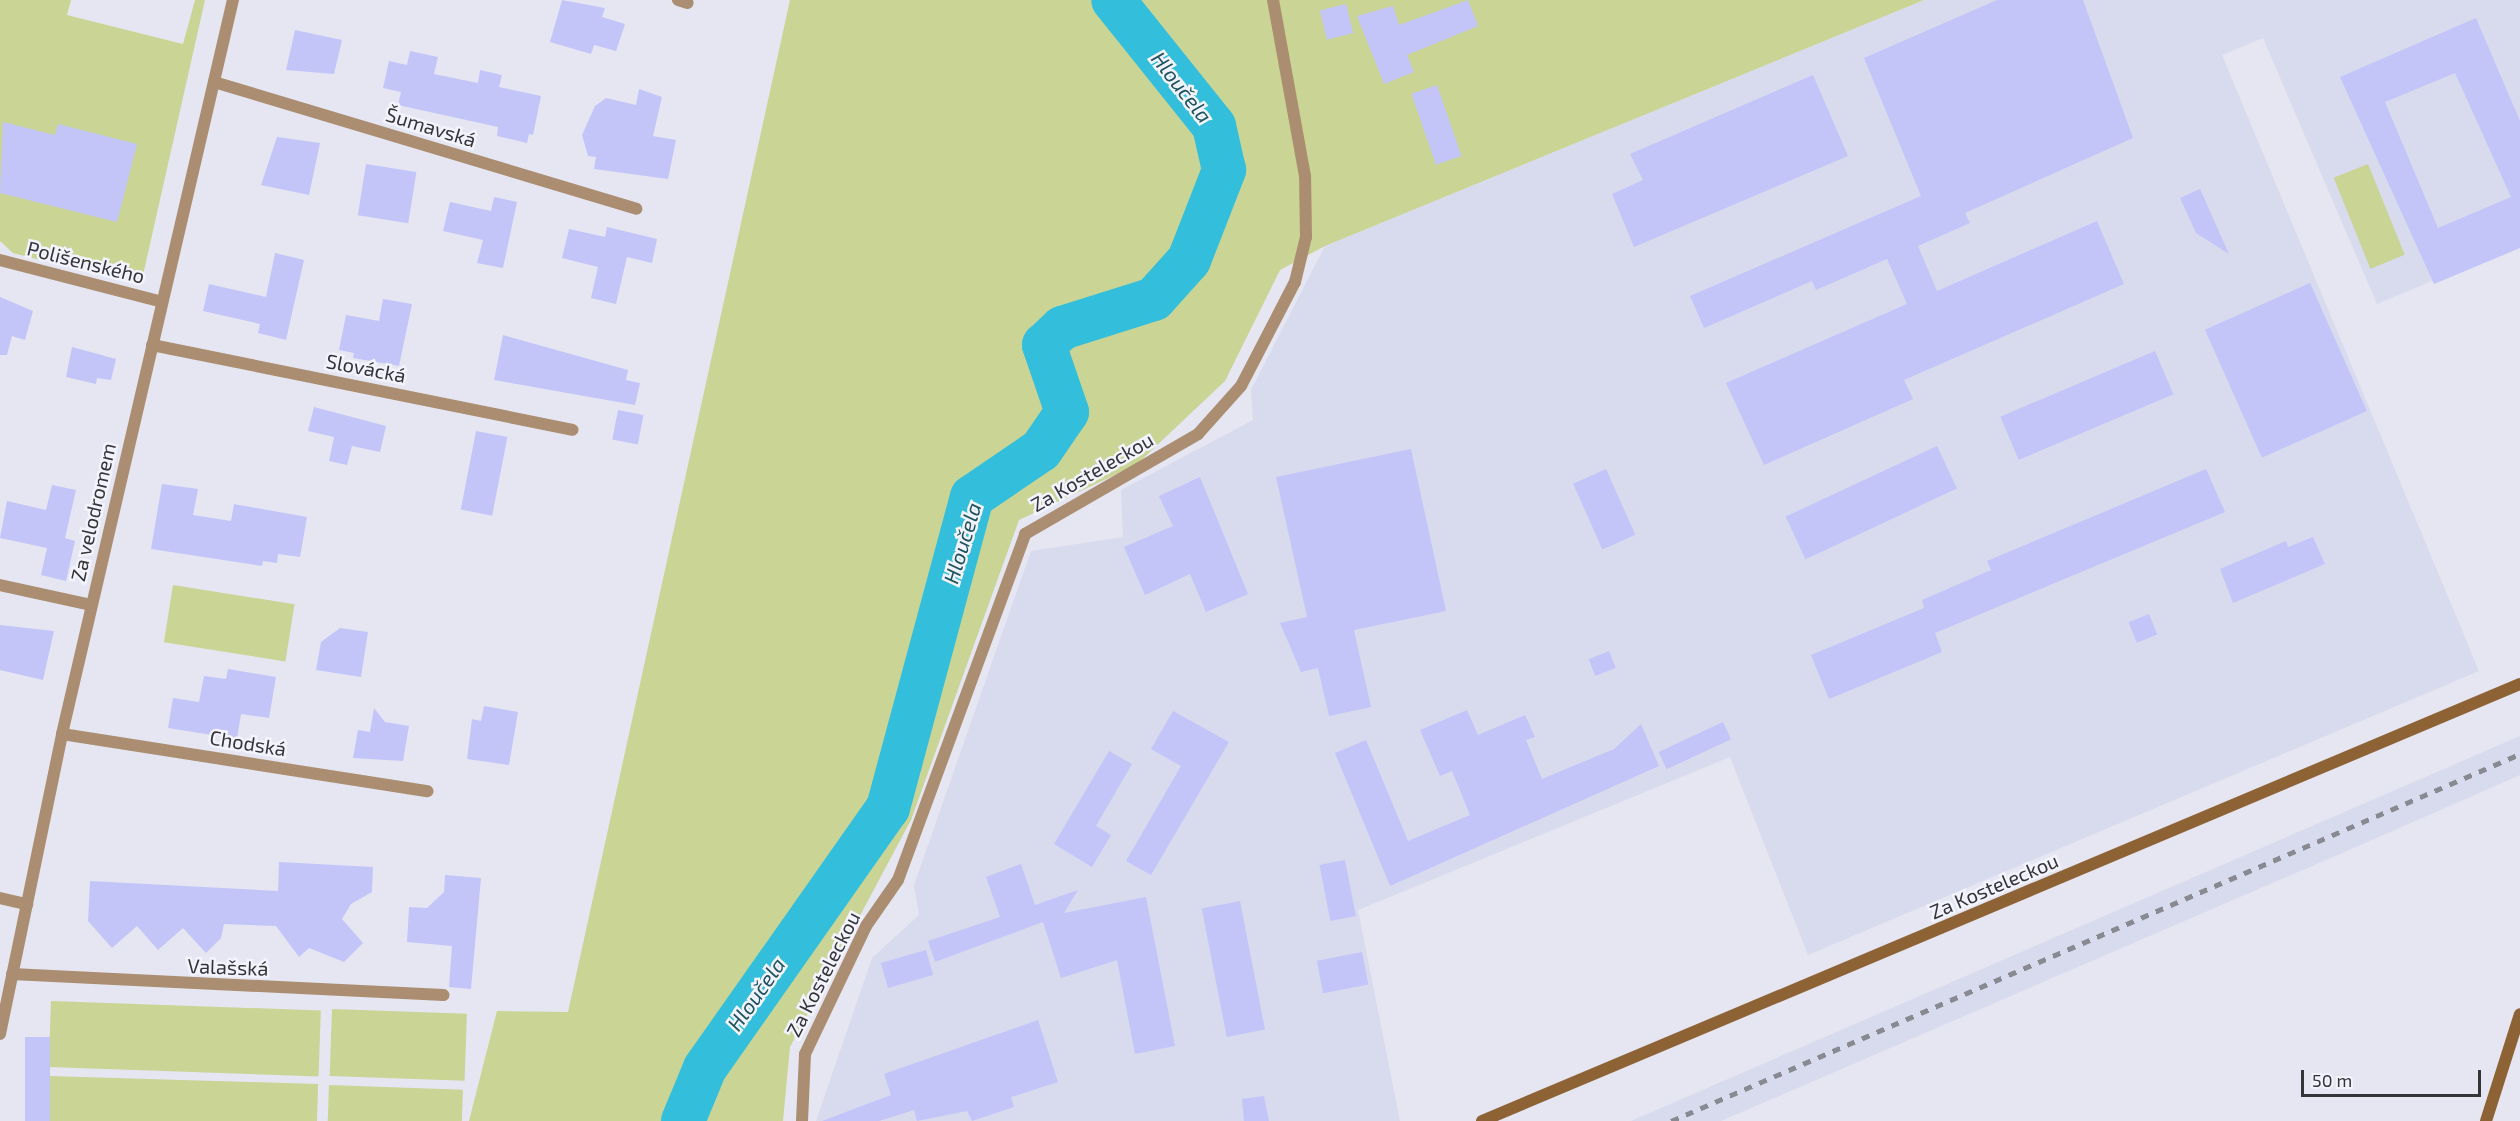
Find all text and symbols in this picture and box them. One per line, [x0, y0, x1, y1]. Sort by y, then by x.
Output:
water label: Hloučela [1146, 46, 1218, 128]
street label: Šumavská [383, 102, 479, 152]
street label: Polišenského [25, 236, 147, 288]
street label: Slovácká [324, 349, 408, 387]
street label: Za Kosteleckou [1027, 427, 1157, 517]
street label: Za velodromem [65, 440, 121, 584]
water label: Hloučela [938, 499, 986, 587]
street label: Chodská [208, 725, 288, 761]
street label: Za Kosteleckou [1926, 848, 2062, 924]
street label: Za Kosteleckou [781, 907, 865, 1041]
water label: Hloučela [722, 953, 790, 1035]
street label: Valašská [187, 954, 269, 980]
scale bar [2304, 1058, 2484, 1096]
text: 50 m [2312, 1069, 2352, 1091]

